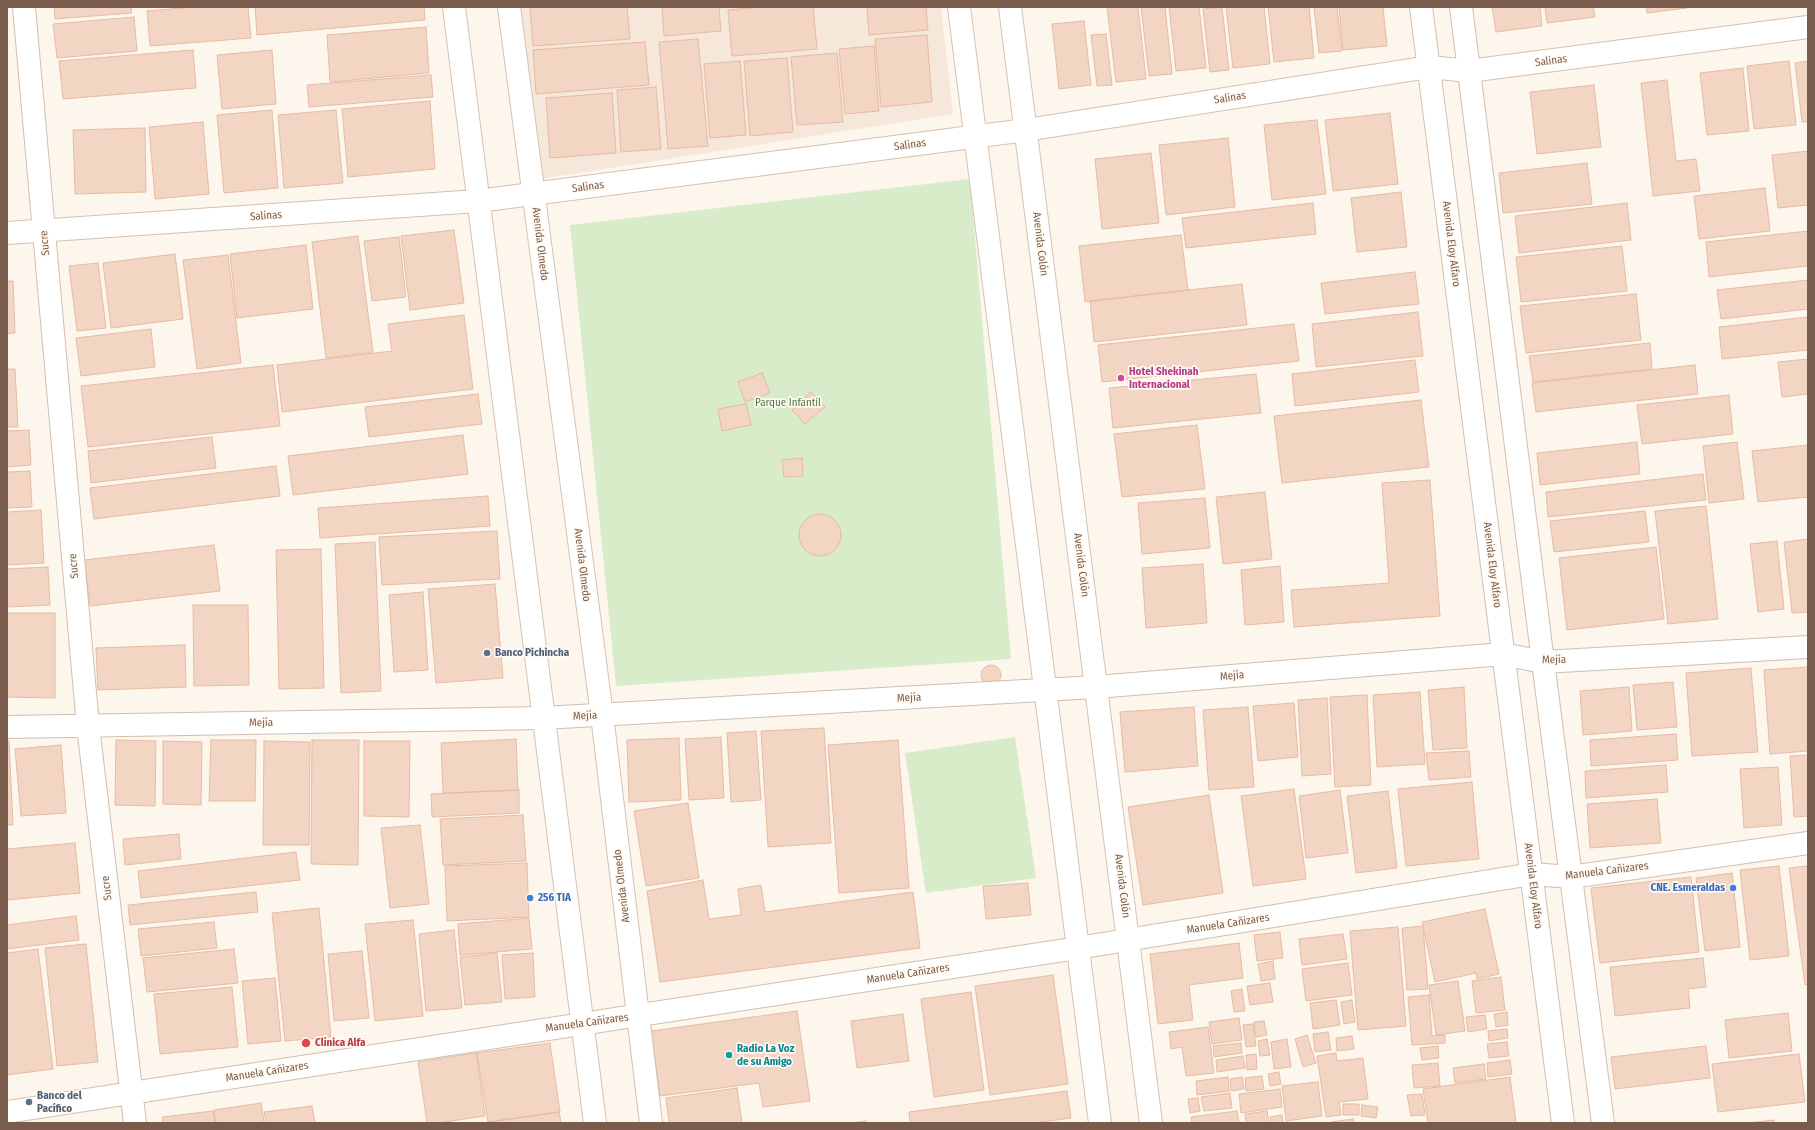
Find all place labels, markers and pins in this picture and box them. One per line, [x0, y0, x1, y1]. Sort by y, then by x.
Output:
place label: Hotel Shekinah Internacional [1129, 365, 1199, 391]
marker: Hotel Shekinah Internacional [1116, 373, 1126, 383]
place label: Banco Pichincha [495, 646, 569, 660]
marker: Banco Pichincha [482, 648, 492, 658]
place label: CNE. Esmeraldas [1650, 881, 1725, 895]
marker: CNE. Esmeraldas [1728, 883, 1738, 893]
place label: 256 TIA [538, 891, 571, 905]
marker: 256 TIA [525, 893, 535, 903]
place label: Clínica Alfa [315, 1036, 365, 1050]
marker: Clínica Alfa [300, 1037, 312, 1049]
place label: Radio La Voz de su Amigo [737, 1042, 794, 1068]
marker: Radio La Voz de su Amigo [724, 1050, 734, 1060]
place label: Banco del Pacífico [37, 1089, 82, 1115]
marker: Banco del Pacífico [24, 1097, 34, 1107]

